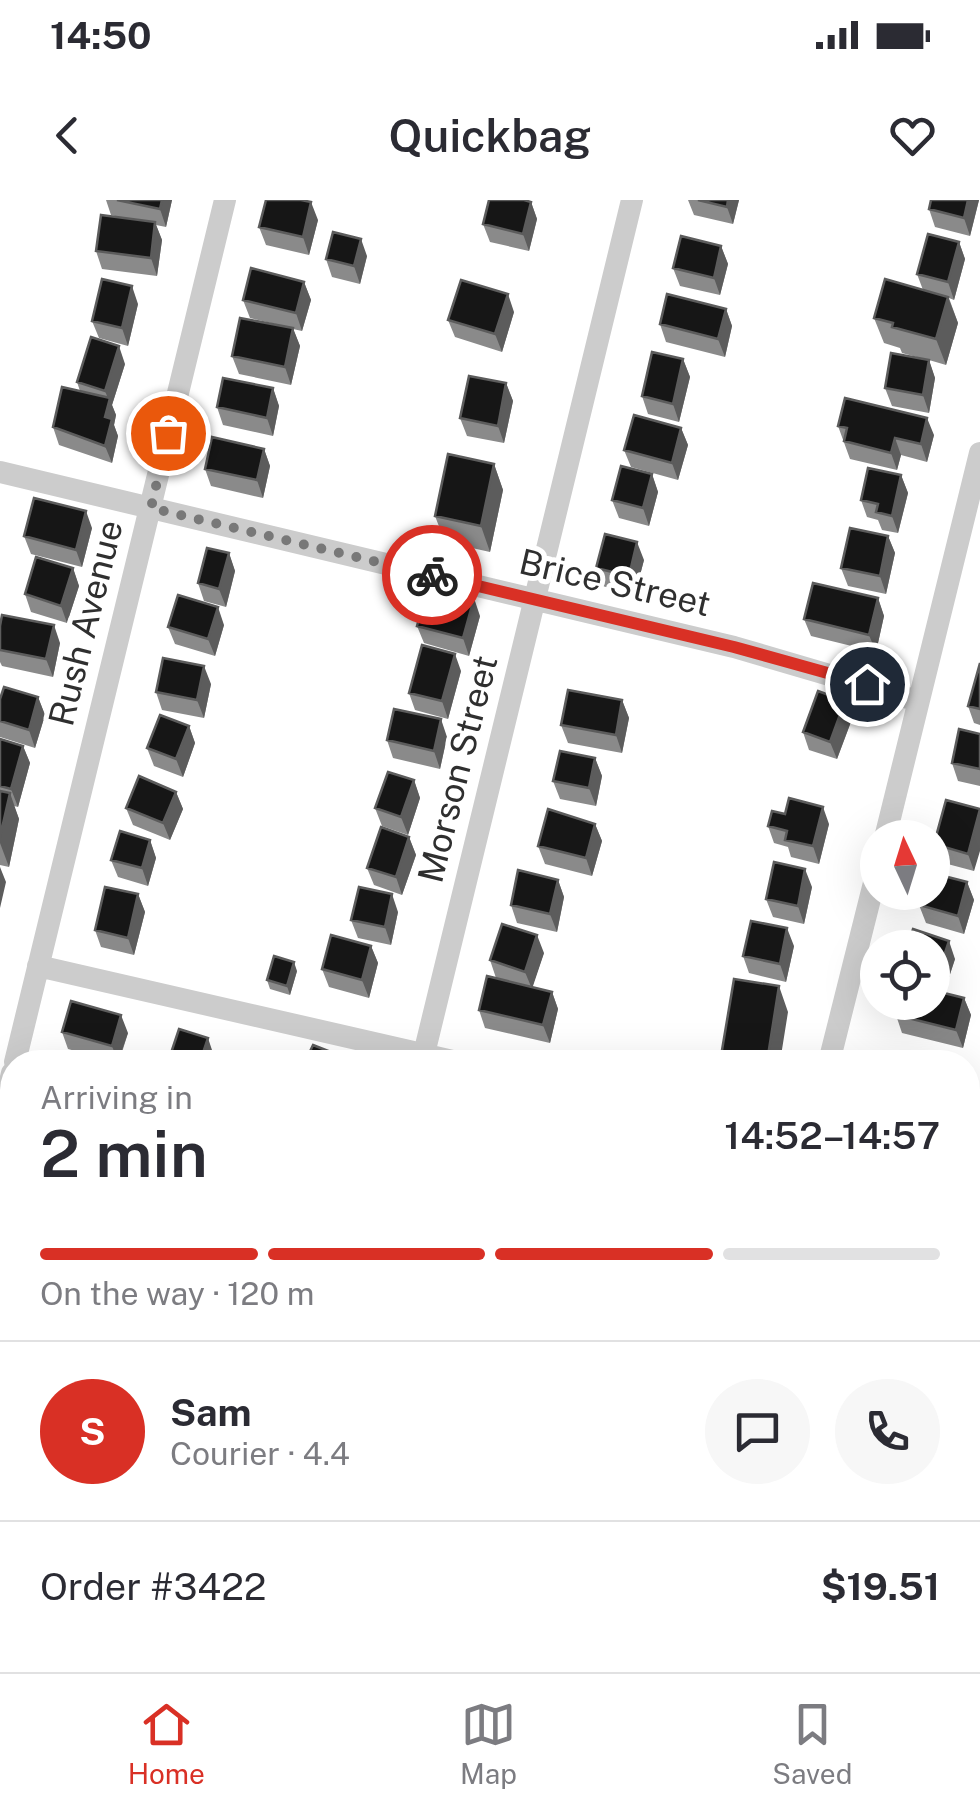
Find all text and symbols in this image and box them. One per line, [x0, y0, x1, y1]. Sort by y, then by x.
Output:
text: 14:50 [50, 13, 152, 58]
icon: back [40, 108, 95, 163]
icon: heart [885, 108, 940, 163]
text: Quickbag [389, 109, 591, 162]
pin [126, 391, 211, 476]
icon: bag [141, 406, 196, 461]
street label: Rush Avenue [40, 516, 131, 730]
courier [382, 525, 482, 625]
street label: Brice Street [515, 541, 715, 624]
icon: bike [405, 548, 460, 603]
pin [825, 642, 910, 727]
street label: Morson Street [409, 651, 506, 887]
icon: home [840, 657, 895, 712]
north arrow [860, 820, 950, 910]
map controls [860, 820, 950, 1020]
button: locate [860, 930, 950, 1020]
text: Arriving in [40, 1079, 193, 1116]
text: 14:52–14:57 [724, 1113, 940, 1158]
text: 2 min [40, 1115, 208, 1192]
text: On the way · 120 m [40, 1275, 314, 1312]
button: chat [705, 1379, 810, 1484]
button: phone [835, 1379, 940, 1484]
text: Sam [170, 1390, 252, 1435]
text: S [79, 1409, 106, 1454]
text: Courier · 4.4 [170, 1435, 350, 1472]
text: Order #3422 [40, 1564, 266, 1609]
text: $19.51 [821, 1564, 940, 1609]
tab: Home [128, 1697, 205, 1790]
tab: Map [460, 1697, 517, 1790]
tab: Saved [772, 1697, 852, 1790]

